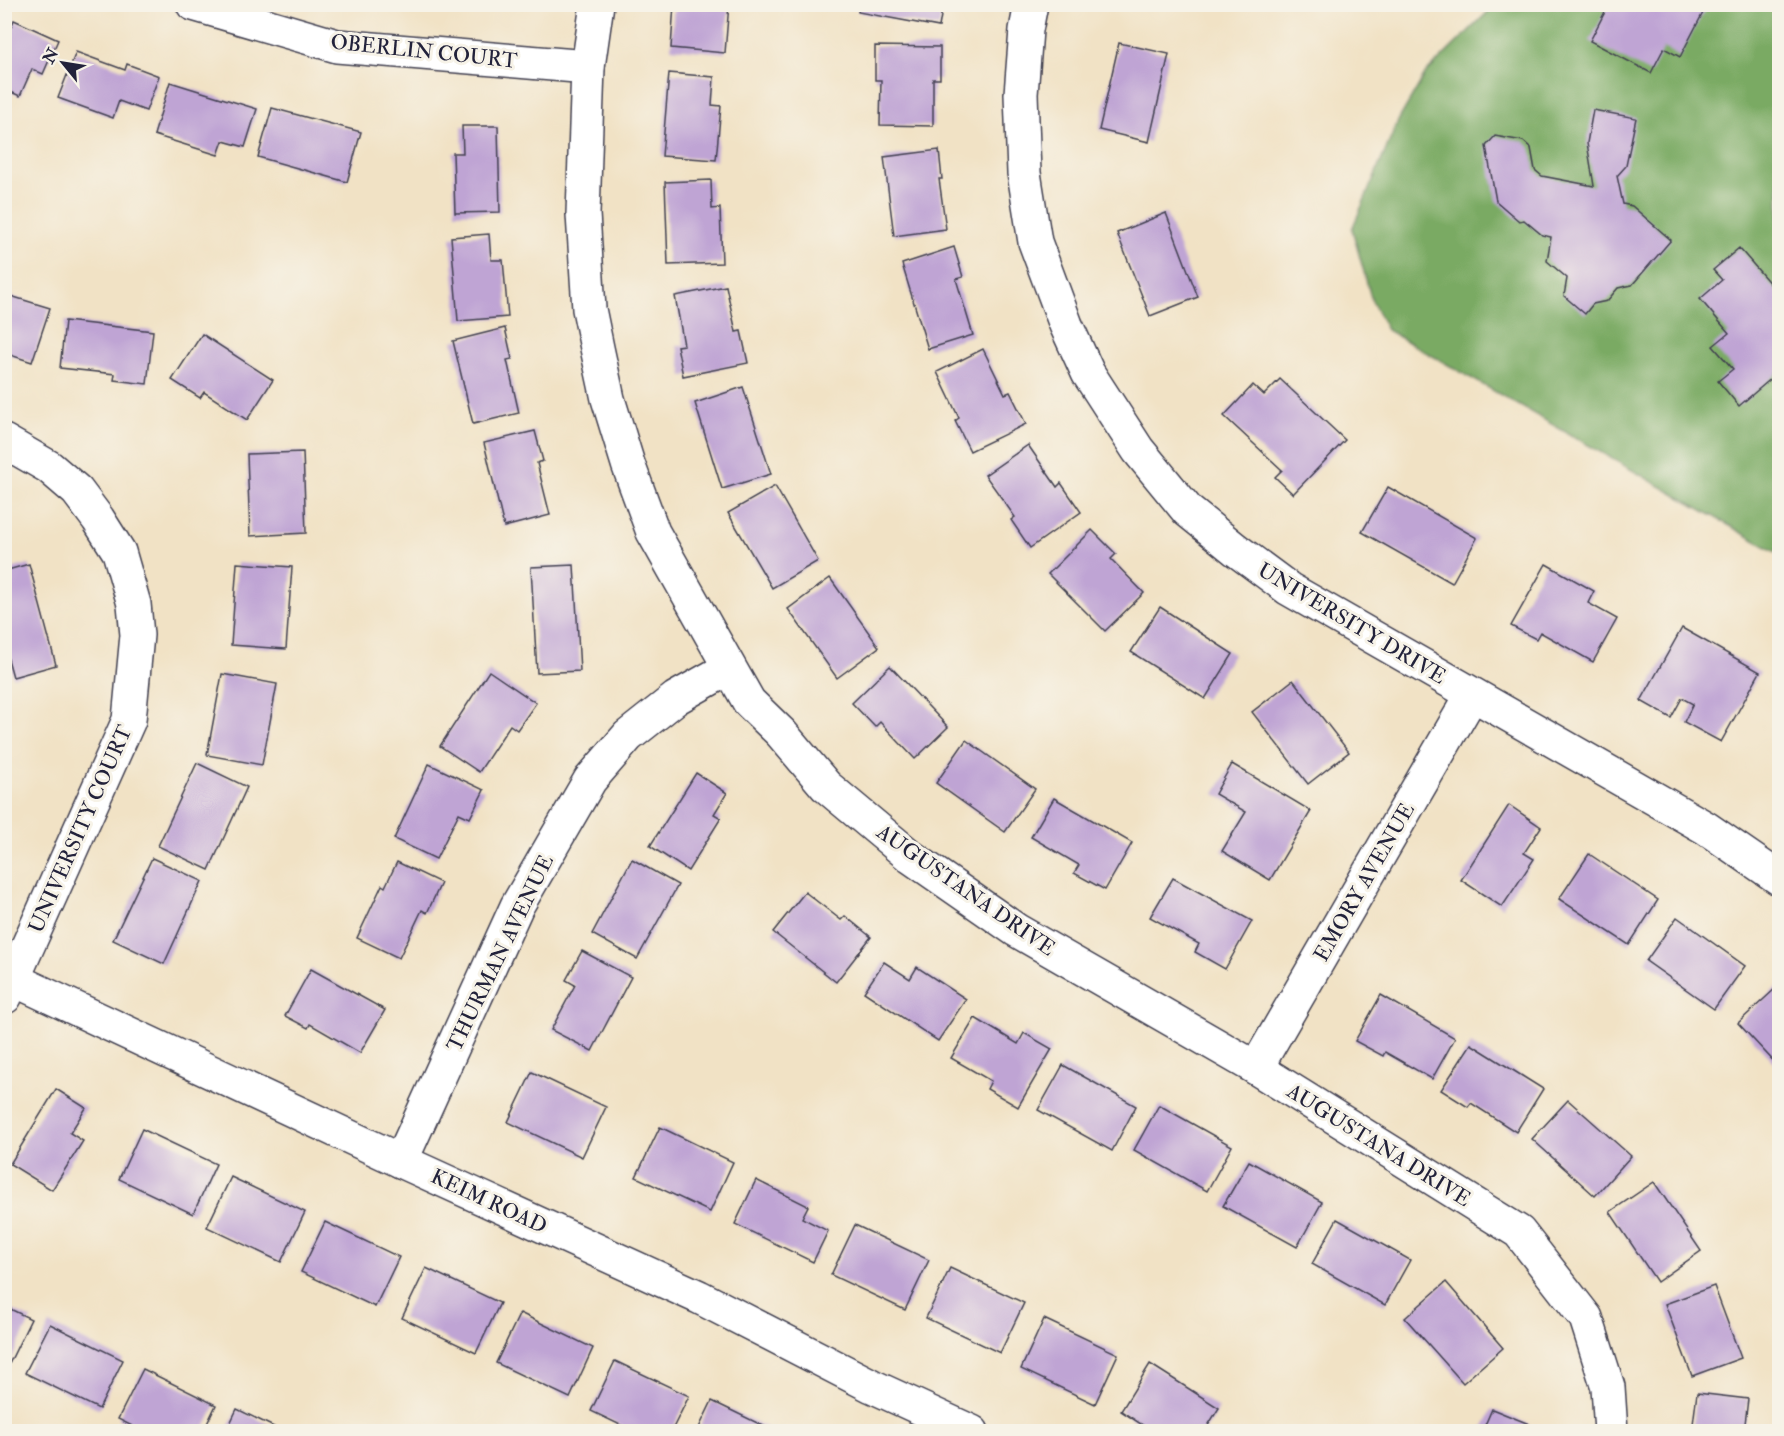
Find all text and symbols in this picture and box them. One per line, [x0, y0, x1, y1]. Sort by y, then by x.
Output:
street label: OBERLIN COURT [329, 28, 519, 75]
north arrow [33, 33, 93, 93]
text: N [38, 44, 63, 68]
street label: UNIVERSITY DRIVE [1253, 556, 1451, 690]
street label: UNIVERSITY COURT [22, 721, 139, 937]
street label: EMORY AVENUE [1308, 798, 1421, 966]
street label: AUGUSTANA DRIVE [870, 818, 1060, 962]
street label: THURMAN AVENUE [441, 850, 560, 1056]
street label: AUGUSTANA DRIVE [1281, 1077, 1476, 1213]
street label: KEIM ROAD [426, 1163, 551, 1240]

